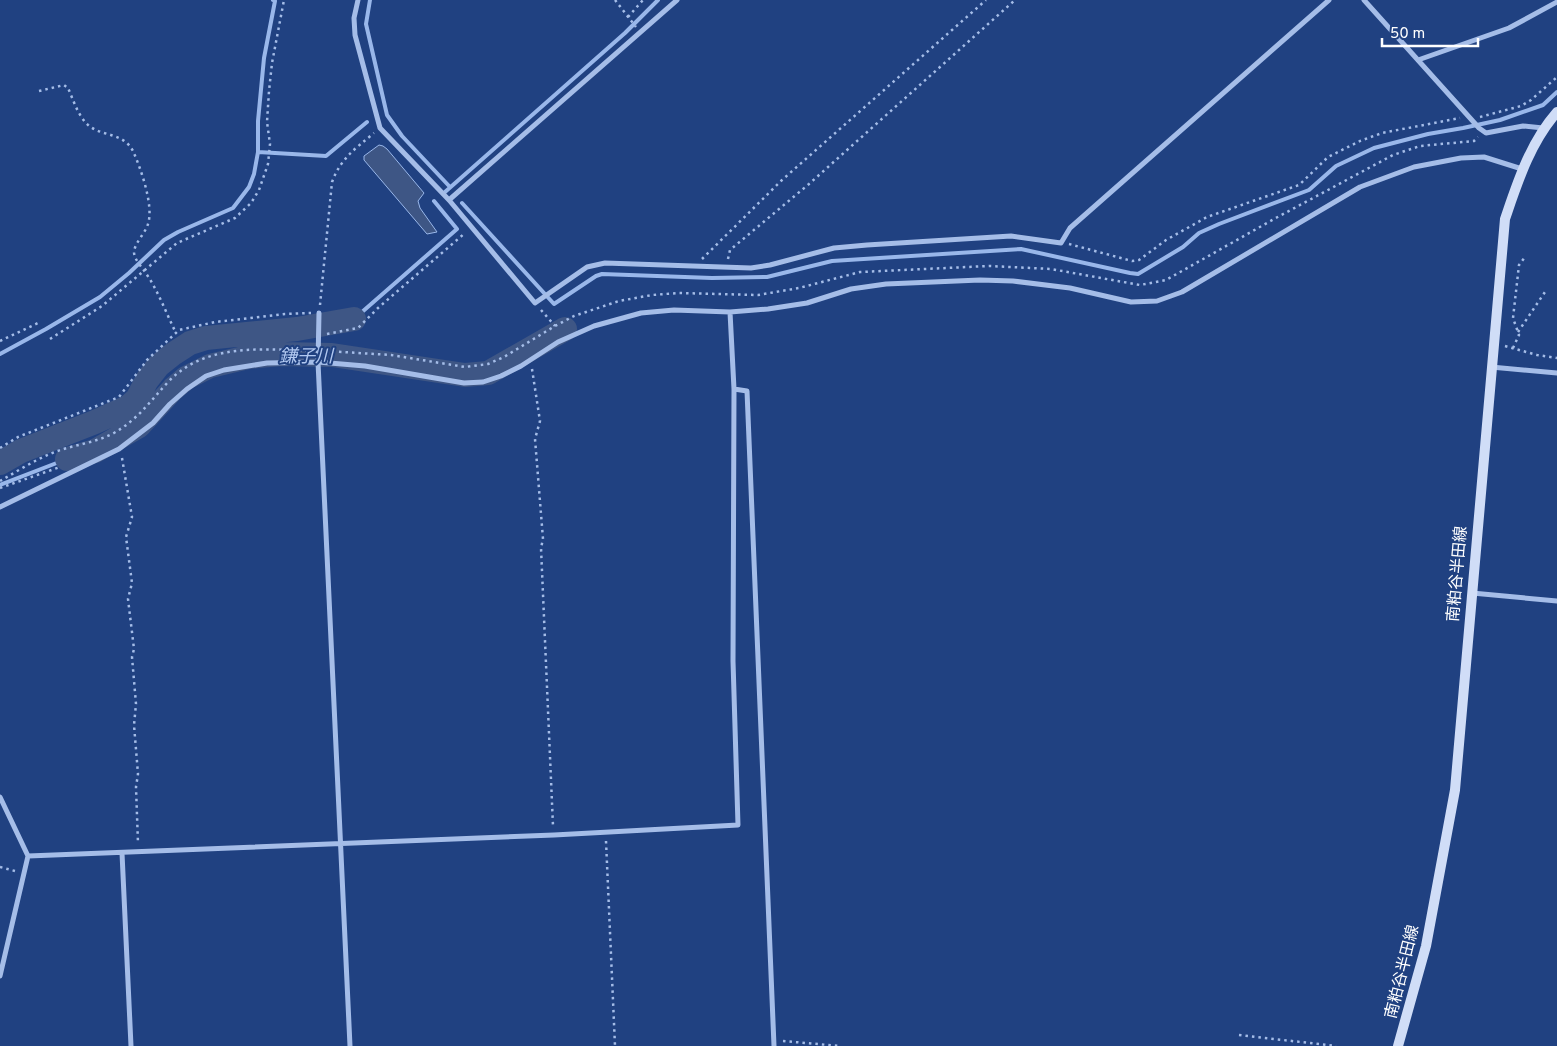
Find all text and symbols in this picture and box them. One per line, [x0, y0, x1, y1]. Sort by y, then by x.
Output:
scale bar [1382, 15, 1478, 47]
text: 50 m [1390, 25, 1425, 44]
water label: 鎌子川 [279, 346, 335, 369]
street label: 南粕谷半田線 [1444, 525, 1472, 623]
street label: 南粕谷半田線 [1382, 923, 1424, 1021]

